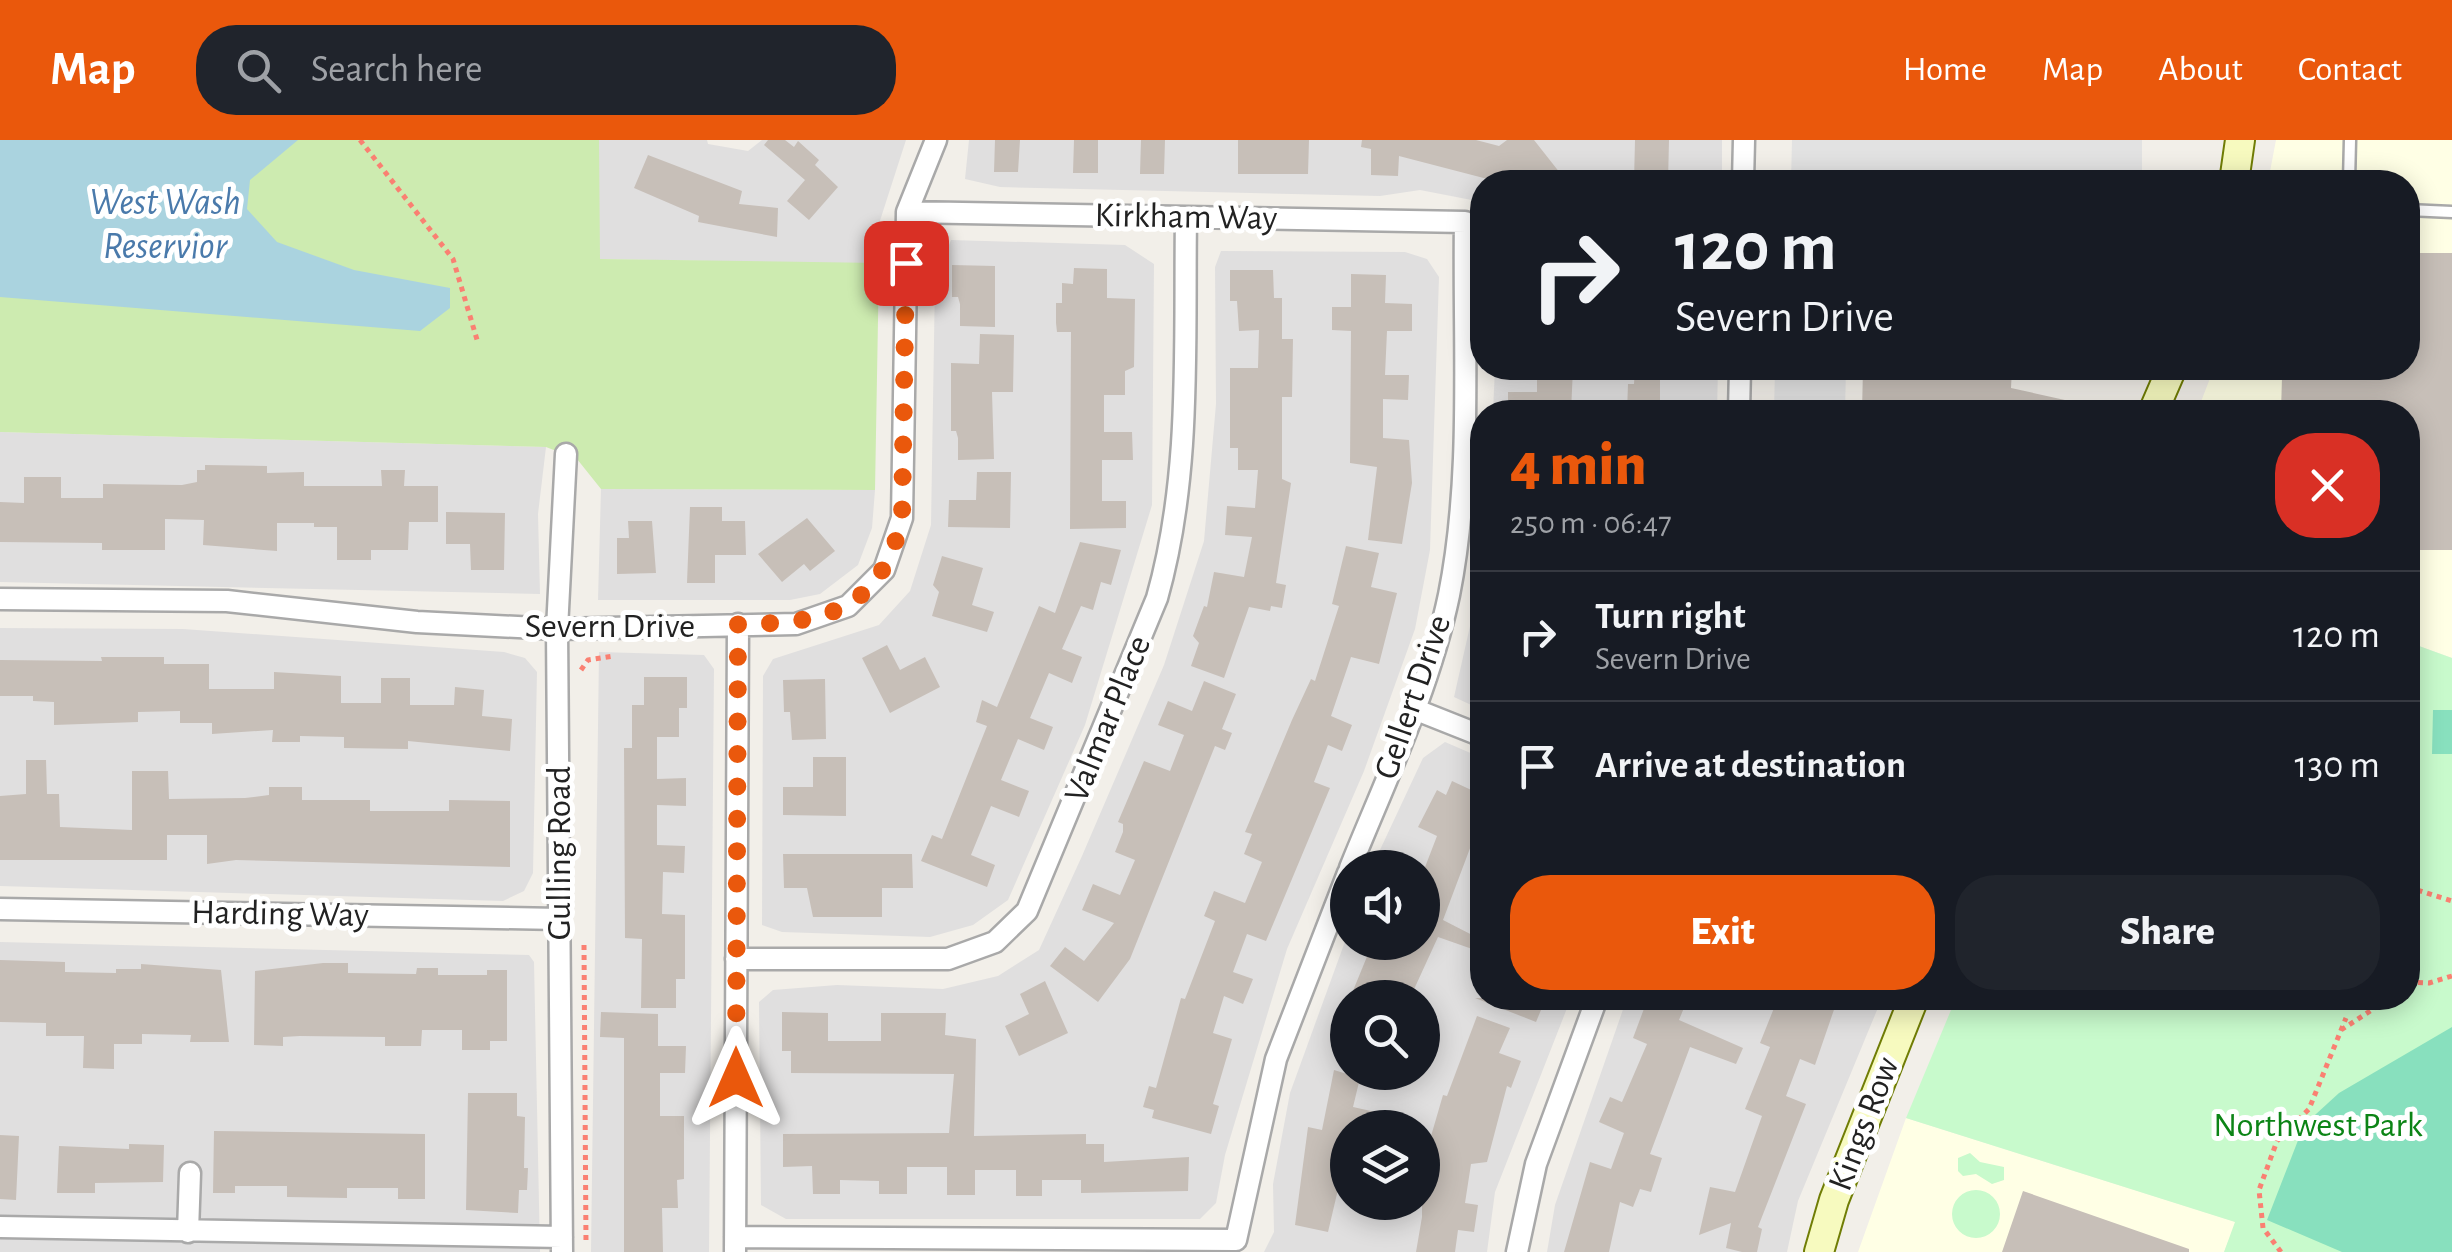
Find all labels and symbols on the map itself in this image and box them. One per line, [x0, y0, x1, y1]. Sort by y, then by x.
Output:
water label: West Wash Reservior [89, 184, 241, 266]
street label: Kirkham Way [1094, 198, 1278, 236]
pin [864, 221, 949, 306]
street label: Severn Drive [525, 609, 695, 644]
street label: Gellert Drive [1369, 611, 1457, 783]
street label: Valmar Place [1059, 631, 1157, 807]
street label: Gulling Road [542, 766, 577, 940]
street label: Harding Way [191, 895, 369, 933]
position arrow [684, 1026, 788, 1130]
street label: Kings Row [1823, 1052, 1906, 1196]
park label: Northwest Park [2213, 1108, 2423, 1143]

